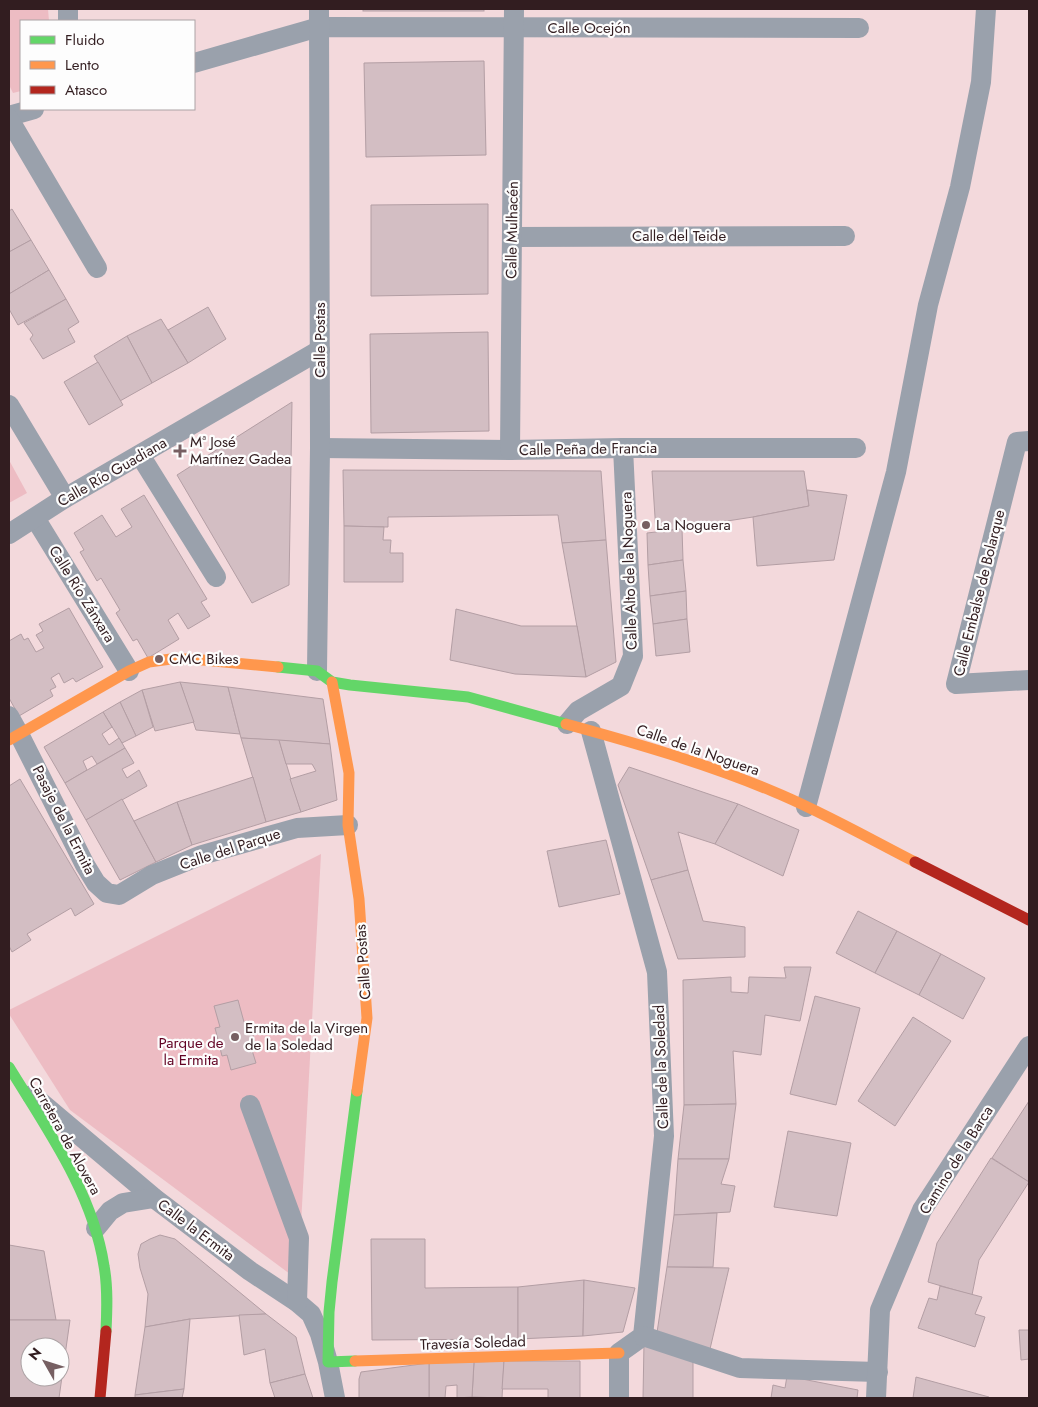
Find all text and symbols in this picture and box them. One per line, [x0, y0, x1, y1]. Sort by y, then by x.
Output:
street label: Calle Ocejón [547, 17, 631, 39]
legend [20, 20, 195, 110]
text: Fluido [65, 29, 104, 51]
text: Lento [65, 54, 99, 76]
text: Atasco [65, 79, 107, 101]
street label: Calle Mulhacén [500, 181, 524, 279]
street label: Calle del Teide [632, 225, 726, 247]
street label: Calle Postas [309, 302, 331, 378]
place label: Mª José Martínez Gadea [190, 431, 291, 470]
street label: Calle Río Guadiana [53, 432, 171, 512]
street label: Calle Peña de Francia [519, 437, 657, 461]
marker: Mª José Martínez Gadea [174, 445, 186, 457]
street label: Calle Alto de la Noguera [615, 491, 643, 651]
street label: Calle Embalse de Bolarque [948, 507, 1010, 679]
place label: La Noguera [656, 514, 731, 536]
marker: La Noguera [640, 519, 652, 531]
street label: Calle Río Zánxara [43, 541, 121, 647]
place label: CMC Bikes [169, 648, 239, 670]
marker: CMC Bikes [153, 653, 165, 665]
street label: Calle de la Noguera [633, 719, 763, 781]
street label: Pasaje de la Ermita [27, 762, 101, 878]
street label: Calle del Parque [177, 822, 284, 876]
street label: Calle Postas [349, 924, 377, 1000]
street label: Calle de la Soledad [648, 1004, 674, 1130]
place label: Ermita de la Virgen de la Soledad [245, 1017, 368, 1056]
marker: Ermita de la Virgen de la Soledad [229, 1031, 241, 1043]
park label: Parque de la Ermita [159, 1032, 224, 1071]
street label: Carretera de Alovera [23, 1073, 107, 1199]
street label: Camino de la Barca [914, 1101, 998, 1219]
street label: Calle la Ermita [153, 1194, 239, 1266]
street label: Travesía Soledad [420, 1330, 526, 1356]
north arrow [20, 1337, 70, 1387]
text: N [24, 1343, 46, 1364]

